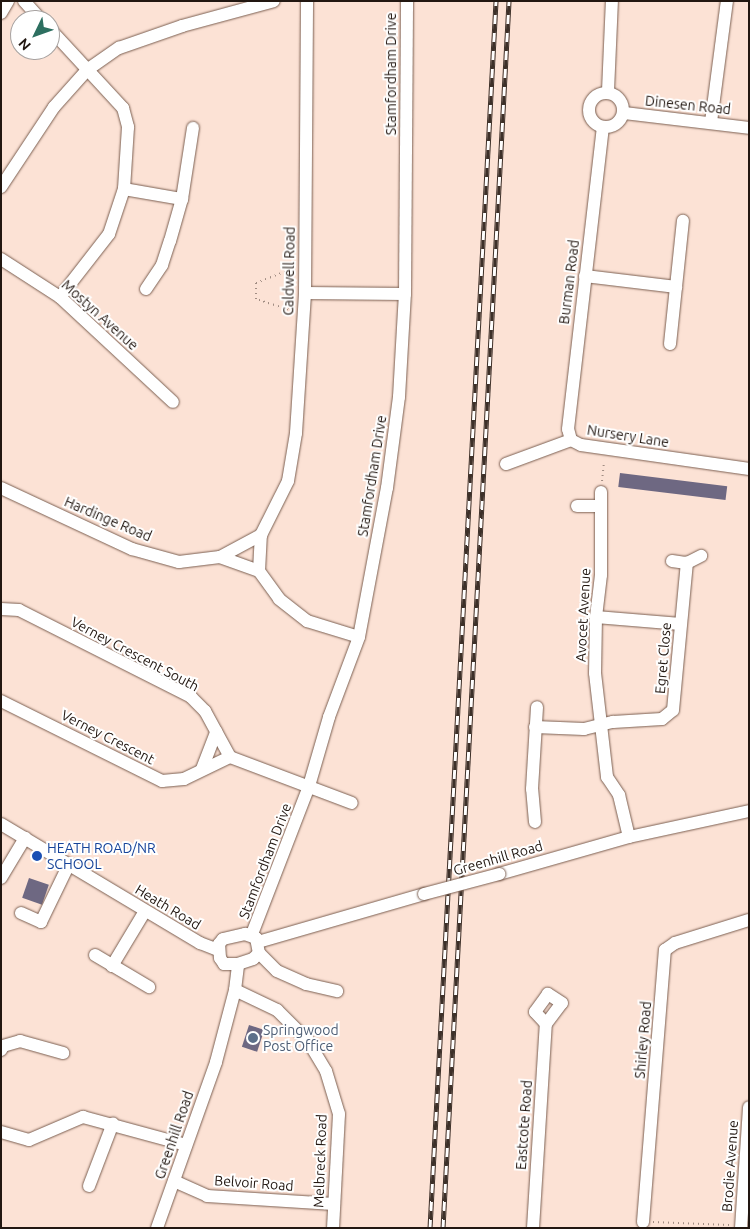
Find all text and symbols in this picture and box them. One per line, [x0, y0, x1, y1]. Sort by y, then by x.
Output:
north arrow [10, 10, 60, 60]
street label: Stamfordham Drive [383, 13, 399, 135]
text: N [15, 35, 34, 54]
street label: Dinesen Road [644, 92, 732, 118]
street label: Caldwell Road [280, 226, 298, 316]
street label: Burman Road [555, 239, 583, 325]
street label: Mostyn Avenue [58, 276, 142, 354]
street label: Stamfordham Drive [354, 414, 390, 538]
street label: Nursery Lane [586, 421, 670, 451]
street label: Hardinge Road [62, 493, 154, 545]
street label: Avocet Avenue [572, 568, 594, 662]
street label: Verney Crescent South [68, 613, 202, 695]
street label: Egret Close [652, 622, 674, 694]
street label: Verney Crescent [59, 706, 157, 768]
street label: Stamfordham Drive [235, 801, 295, 921]
street label: Greenhill Road [451, 837, 545, 879]
place label: HEATH ROAD/NR SCHOOL [47, 840, 156, 872]
marker: HEATH ROAD/NR SCHOOL [31, 850, 43, 862]
street label: Heath Road [132, 881, 204, 933]
street label: Shirley Road [631, 1001, 655, 1079]
place label: Springwood Post Office [263, 1022, 339, 1054]
marker: Springwood Post Office [247, 1032, 259, 1044]
street label: Eastcote Road [512, 1080, 536, 1170]
street label: Greenhill Road [151, 1089, 197, 1181]
street label: Melbreck Road [310, 1114, 330, 1208]
street label: Brodie Avenue [718, 1119, 742, 1213]
street label: Belvoir Road [214, 1172, 294, 1194]

